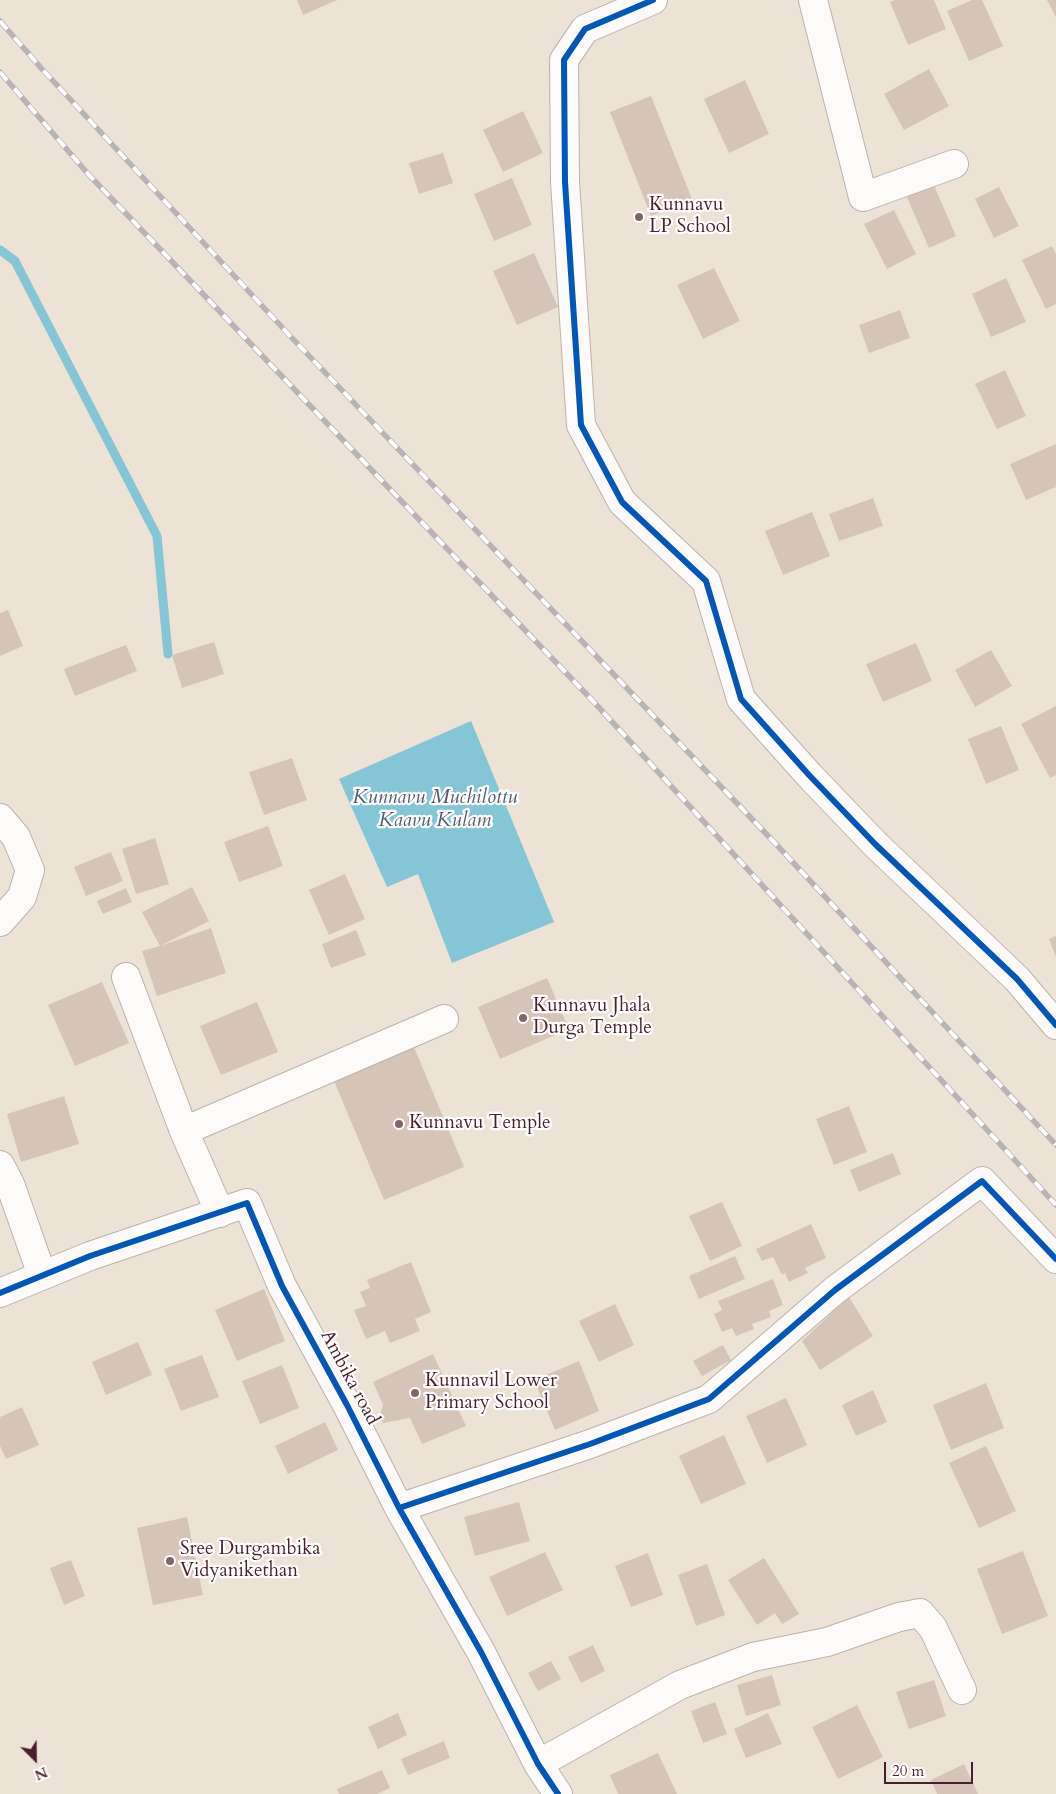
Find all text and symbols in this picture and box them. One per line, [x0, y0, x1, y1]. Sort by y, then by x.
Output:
place label: Kunnavu LP School [649, 195, 731, 239]
marker: Kunnavu LP School [633, 211, 645, 223]
water label: Kunnavu Muchilottu Kaavu Kulam [352, 786, 518, 833]
place label: Kunnavu Jhala Durga Temple [533, 996, 652, 1040]
marker: Kunnavu Jhala Durga Temple [517, 1012, 529, 1024]
place label: Kunnavu Temple [409, 1113, 551, 1135]
marker: Kunnavu Temple [393, 1118, 405, 1130]
street label: Ambika road [314, 1327, 384, 1429]
place label: Kunnavil Lower Primary School [425, 1371, 557, 1415]
marker: Kunnavil Lower Primary School [409, 1387, 421, 1399]
place label: Sree Durgambika Vidyanikethan [180, 1539, 320, 1583]
marker: Sree Durgambika Vidyanikethan [164, 1555, 176, 1567]
north arrow [10, 1734, 60, 1784]
scale bar [886, 1752, 975, 1784]
text: 20 m [892, 1761, 924, 1781]
text: N [32, 1762, 50, 1784]

